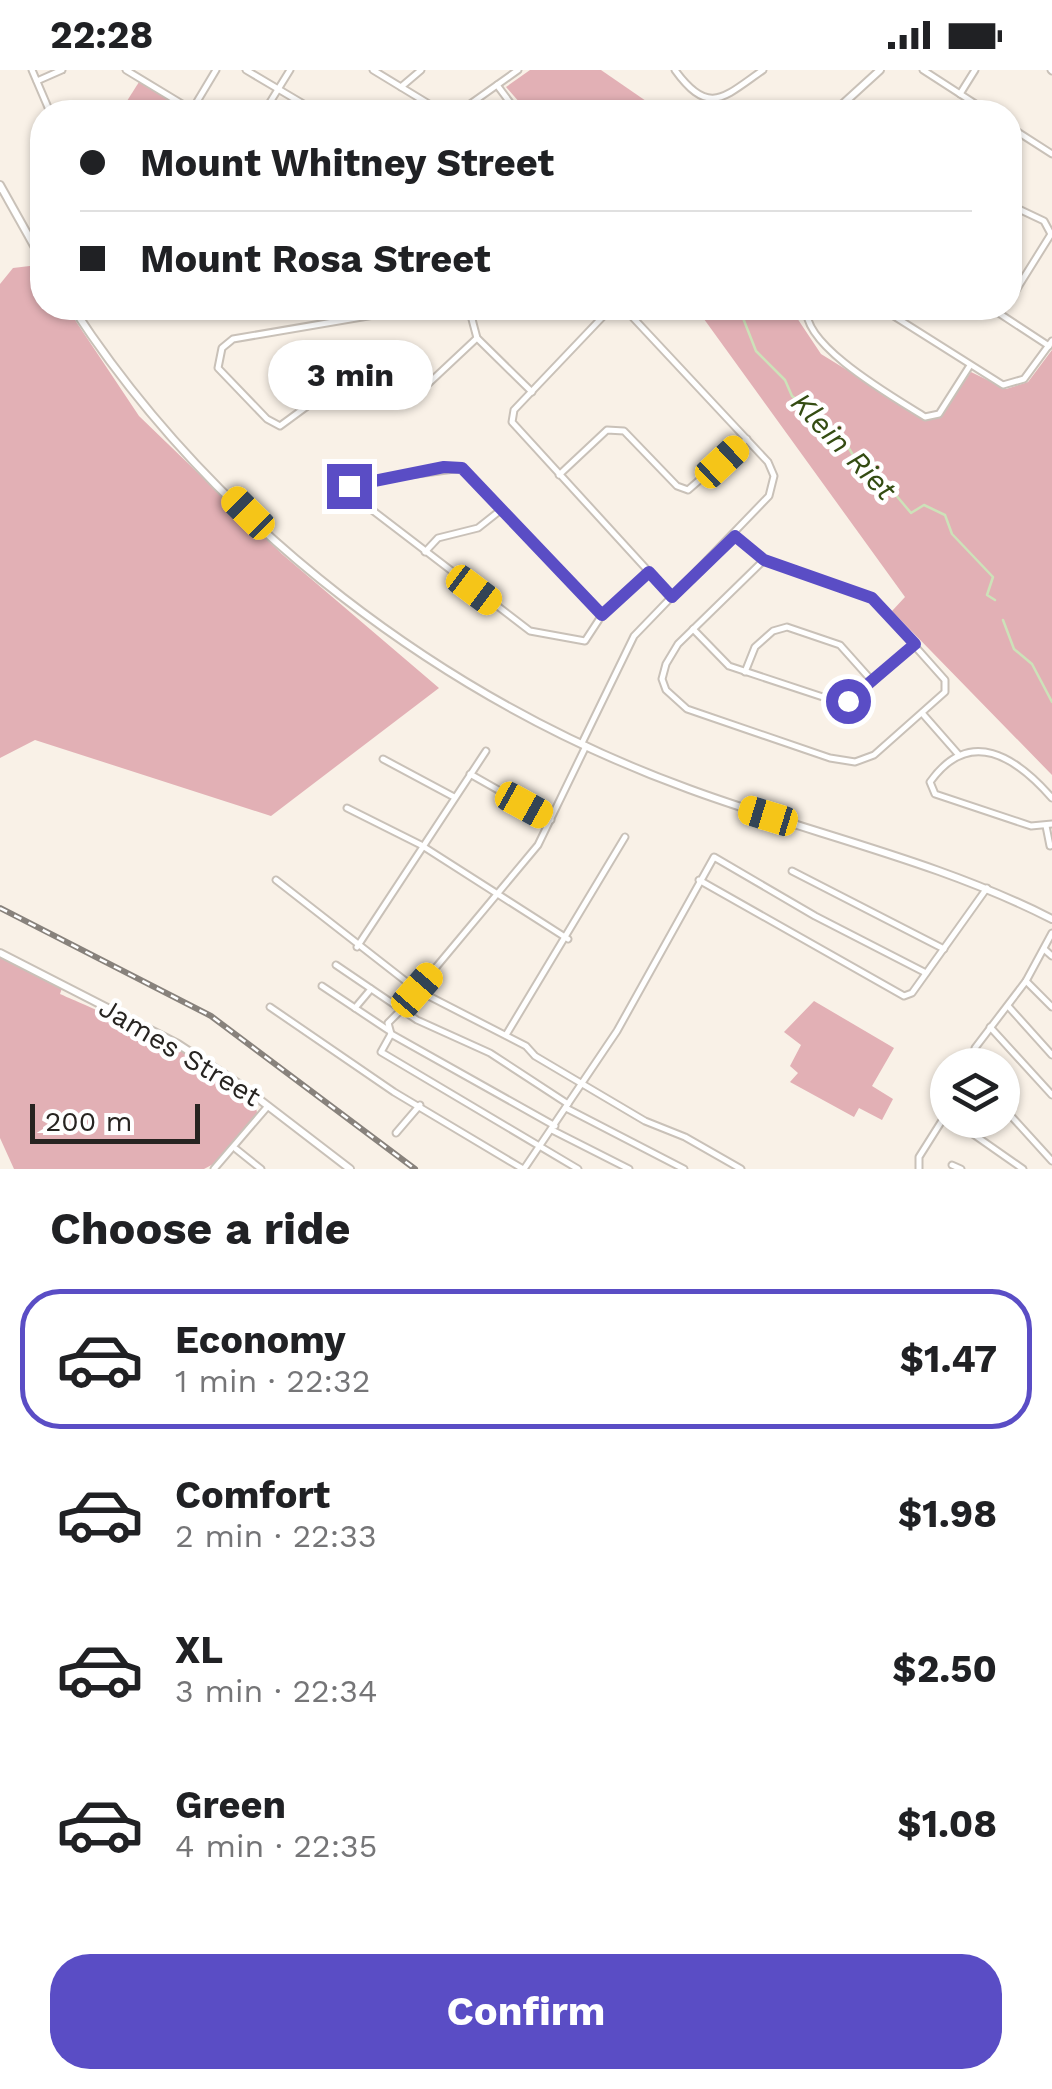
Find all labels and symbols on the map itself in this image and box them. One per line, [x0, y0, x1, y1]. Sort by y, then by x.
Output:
callout: 3 min [266, 341, 432, 411]
water label: Klein Riet [784, 385, 904, 508]
car [690, 431, 754, 493]
route end [327, 464, 372, 509]
car [216, 481, 280, 545]
car [441, 560, 507, 620]
route start [826, 679, 871, 724]
car [490, 777, 558, 833]
car [735, 793, 801, 839]
car [386, 958, 448, 1022]
street label: James Street [93, 991, 267, 1113]
scale bar [30, 1099, 200, 1144]

